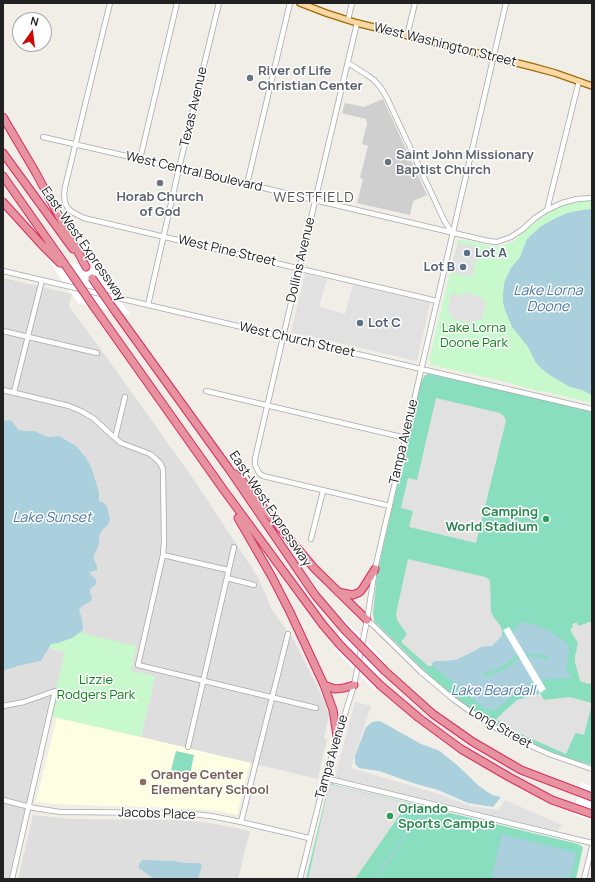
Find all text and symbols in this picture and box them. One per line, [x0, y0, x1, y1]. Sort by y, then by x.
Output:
north arrow [12, 12, 52, 52]
text: N [29, 13, 40, 29]
street label: West Washington Street [372, 20, 518, 70]
place label: River of Life Christian Center [258, 63, 363, 94]
street label: Texas Avenue [177, 65, 211, 149]
marker: River of Life Christian Center [245, 73, 255, 83]
place label: Saint John Missionary Baptist Church [396, 147, 534, 178]
street label: West Central Boulevard [124, 149, 264, 195]
marker: Saint John Missionary Baptist Church [383, 157, 393, 167]
marker: Horab Church of God [155, 178, 165, 188]
street label: East-West Expressway [38, 184, 128, 304]
place label: Horab Church of God [116, 189, 204, 220]
district label: WESTFIELD [273, 190, 355, 206]
street label: Dollins Avenue [284, 216, 318, 304]
street label: West Pine Street [176, 232, 278, 270]
place label: Lot A [475, 245, 507, 261]
marker: Lot A [462, 248, 472, 258]
place label: Lot B [424, 259, 455, 275]
marker: Lot B [458, 262, 468, 272]
water label: Lake Lorna Doone [513, 283, 583, 316]
place label: Lot C [368, 315, 401, 331]
marker: Lot C [355, 318, 365, 328]
street label: West Church Street [237, 319, 357, 361]
park label: Lake Lorna Doone Park [440, 320, 508, 351]
street label: Tampa Avenue [387, 398, 421, 486]
street label: East-West Expressway [226, 448, 314, 570]
place label: Camping World Stadium [445, 504, 538, 535]
water label: Lake Sunset [12, 510, 92, 526]
marker: Camping World Stadium [541, 514, 551, 524]
park label: Lizzie Rodgers Park [57, 672, 135, 703]
water label: Lake Beardall [451, 683, 535, 699]
street label: Long Street [466, 704, 534, 752]
street label: Tampa Avenue [312, 713, 352, 801]
place label: Orange Center Elementary School [151, 767, 269, 798]
marker: Orange Center Elementary School [138, 777, 148, 787]
place label: Orlando Sports Campus [398, 801, 495, 832]
street label: Jacobs Place [118, 805, 196, 823]
marker: Orlando Sports Campus [385, 811, 395, 821]

